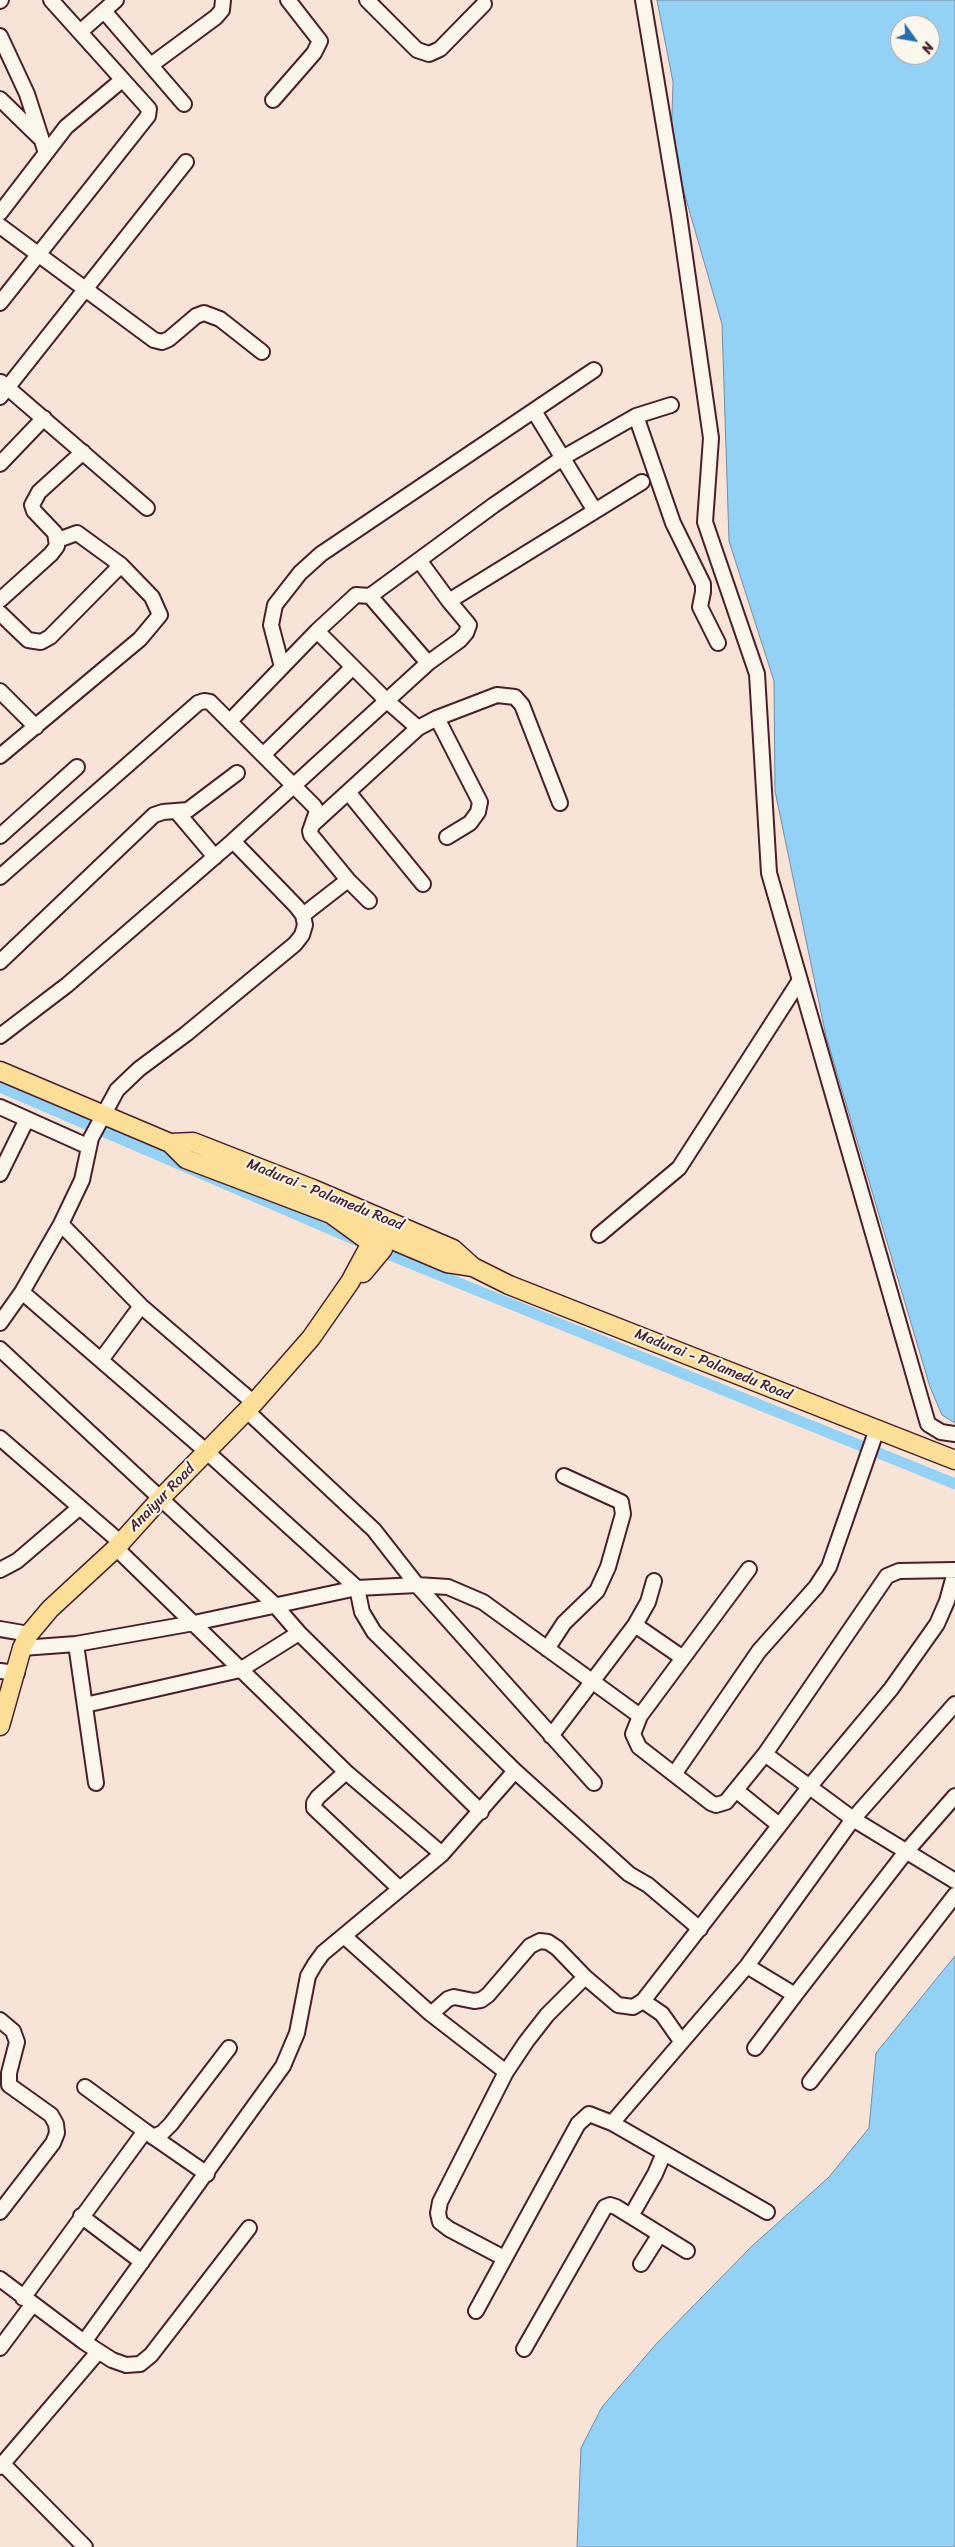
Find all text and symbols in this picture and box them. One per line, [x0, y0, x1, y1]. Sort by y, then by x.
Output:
north arrow [890, 15, 940, 65]
text: N [914, 37, 940, 58]
street label: Madurai - Palamedu Road [244, 1155, 406, 1235]
street label: Madurai - Palamedu Road [632, 1325, 794, 1405]
street label: Anaiyur Road [125, 1460, 199, 1536]

